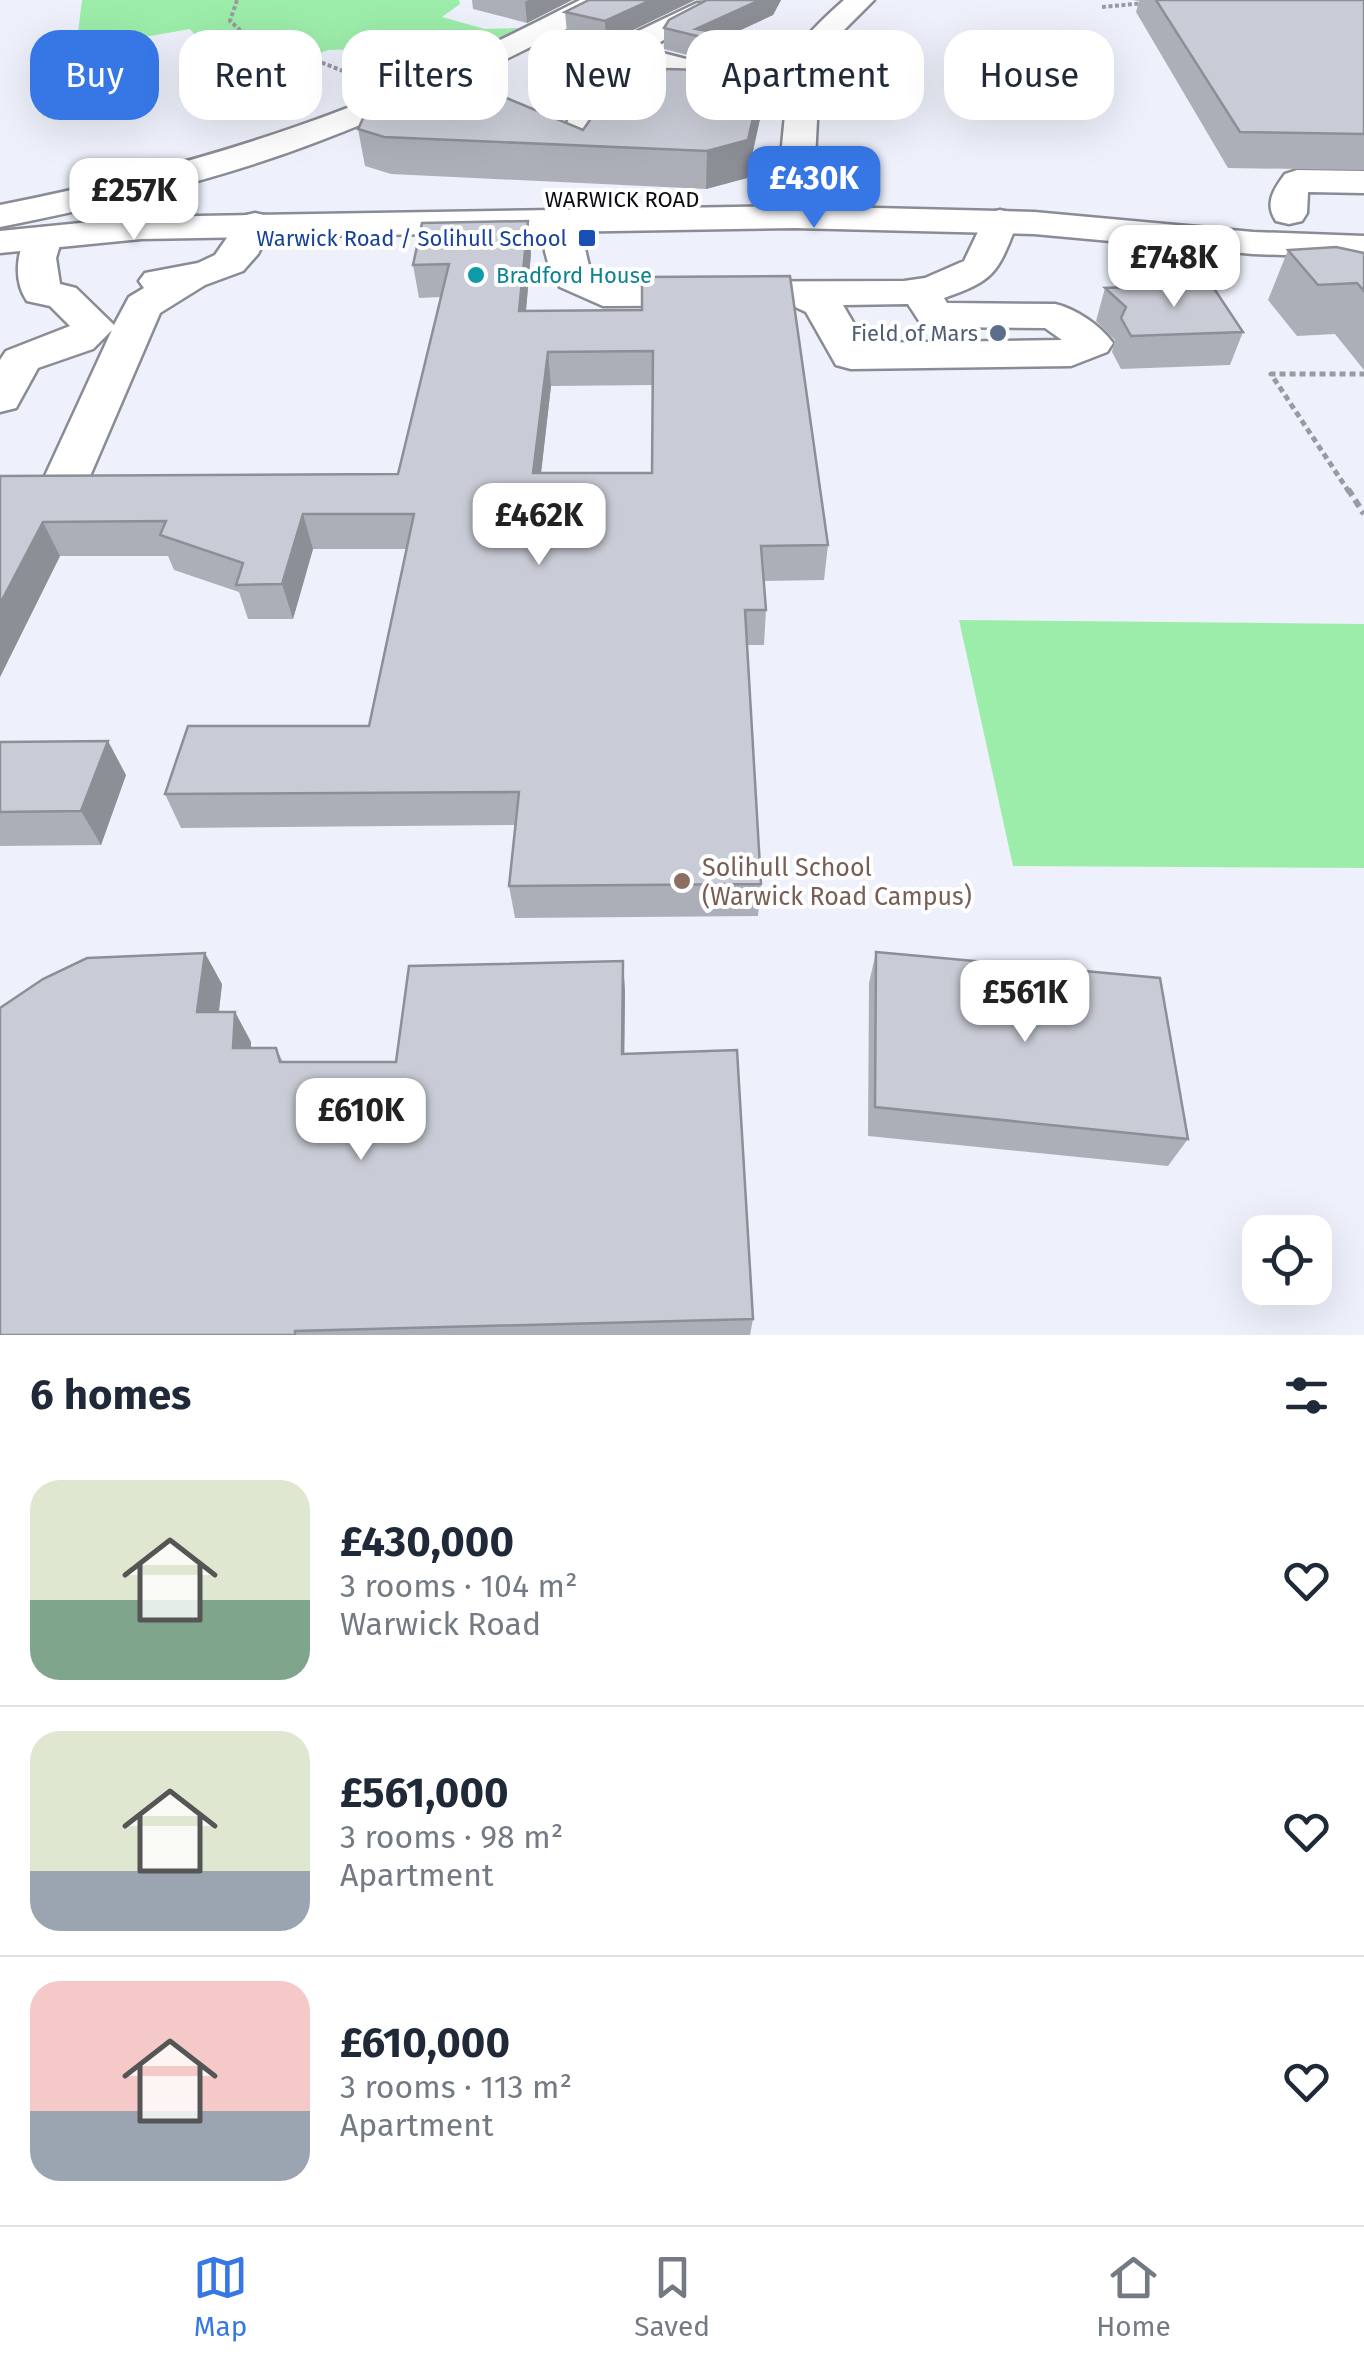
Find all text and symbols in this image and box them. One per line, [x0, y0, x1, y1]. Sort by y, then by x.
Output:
chip: Buy [30, 30, 159, 120]
chip: Rent [179, 30, 322, 120]
chip: Filters [342, 30, 508, 120]
chip: New [528, 30, 666, 120]
chip: Apartment [686, 30, 924, 120]
chip: House [944, 30, 1114, 120]
pin: £430K [744, 146, 884, 231]
pin: £257K [64, 158, 204, 243]
text: £430K [769, 159, 859, 197]
text: £257K [91, 171, 177, 209]
street label: WARWICK ROAD [545, 186, 699, 213]
place label: Warwick Road / Solihull School [256, 225, 567, 252]
pin: £748K [1104, 225, 1244, 310]
marker: Warwick Road / Solihull School [576, 227, 598, 249]
text: £748K [1130, 238, 1218, 276]
place label: Bradford House [496, 262, 652, 289]
marker: Bradford House [465, 264, 487, 286]
place label: Field of Mars [851, 320, 978, 347]
marker: Field of Mars [987, 322, 1009, 344]
pin: £462K [469, 483, 609, 568]
text: £462K [495, 496, 583, 534]
place label: Solihull School (Warwick Road Campus) [702, 853, 972, 912]
marker: Solihull School (Warwick Road Campus) [671, 870, 693, 892]
pin: £561K [955, 960, 1095, 1045]
text: £561K [982, 973, 1068, 1011]
pin: £610K [291, 1078, 431, 1163]
text: £610K [318, 1091, 404, 1129]
map controls [1242, 1215, 1332, 1305]
button: locate [1242, 1215, 1332, 1305]
icon: filters [1279, 1368, 1334, 1423]
text: 6 homes [30, 1370, 191, 1420]
text: £430,000 [340, 1517, 514, 1567]
icon: home [110, 1520, 230, 1640]
icon: heart [1279, 1553, 1334, 1608]
text: 3 rooms · 104 m² [340, 1567, 578, 1605]
text: Warwick Road [340, 1605, 541, 1643]
text: £561,000 [340, 1768, 509, 1818]
icon: home [110, 1771, 230, 1891]
icon: heart [1279, 1804, 1334, 1859]
text: 3 rooms · 98 m² [340, 1818, 563, 1856]
text: Apartment [340, 1856, 494, 1894]
text: £610,000 [340, 2018, 510, 2068]
icon: home [110, 2021, 230, 2141]
icon: heart [1279, 2054, 1334, 2109]
text: 3 rooms · 113 m² [340, 2068, 572, 2106]
text: Apartment [340, 2106, 494, 2144]
tab: Map [193, 2250, 248, 2343]
tab: Saved [634, 2250, 710, 2343]
tab: Home [1096, 2250, 1171, 2343]

